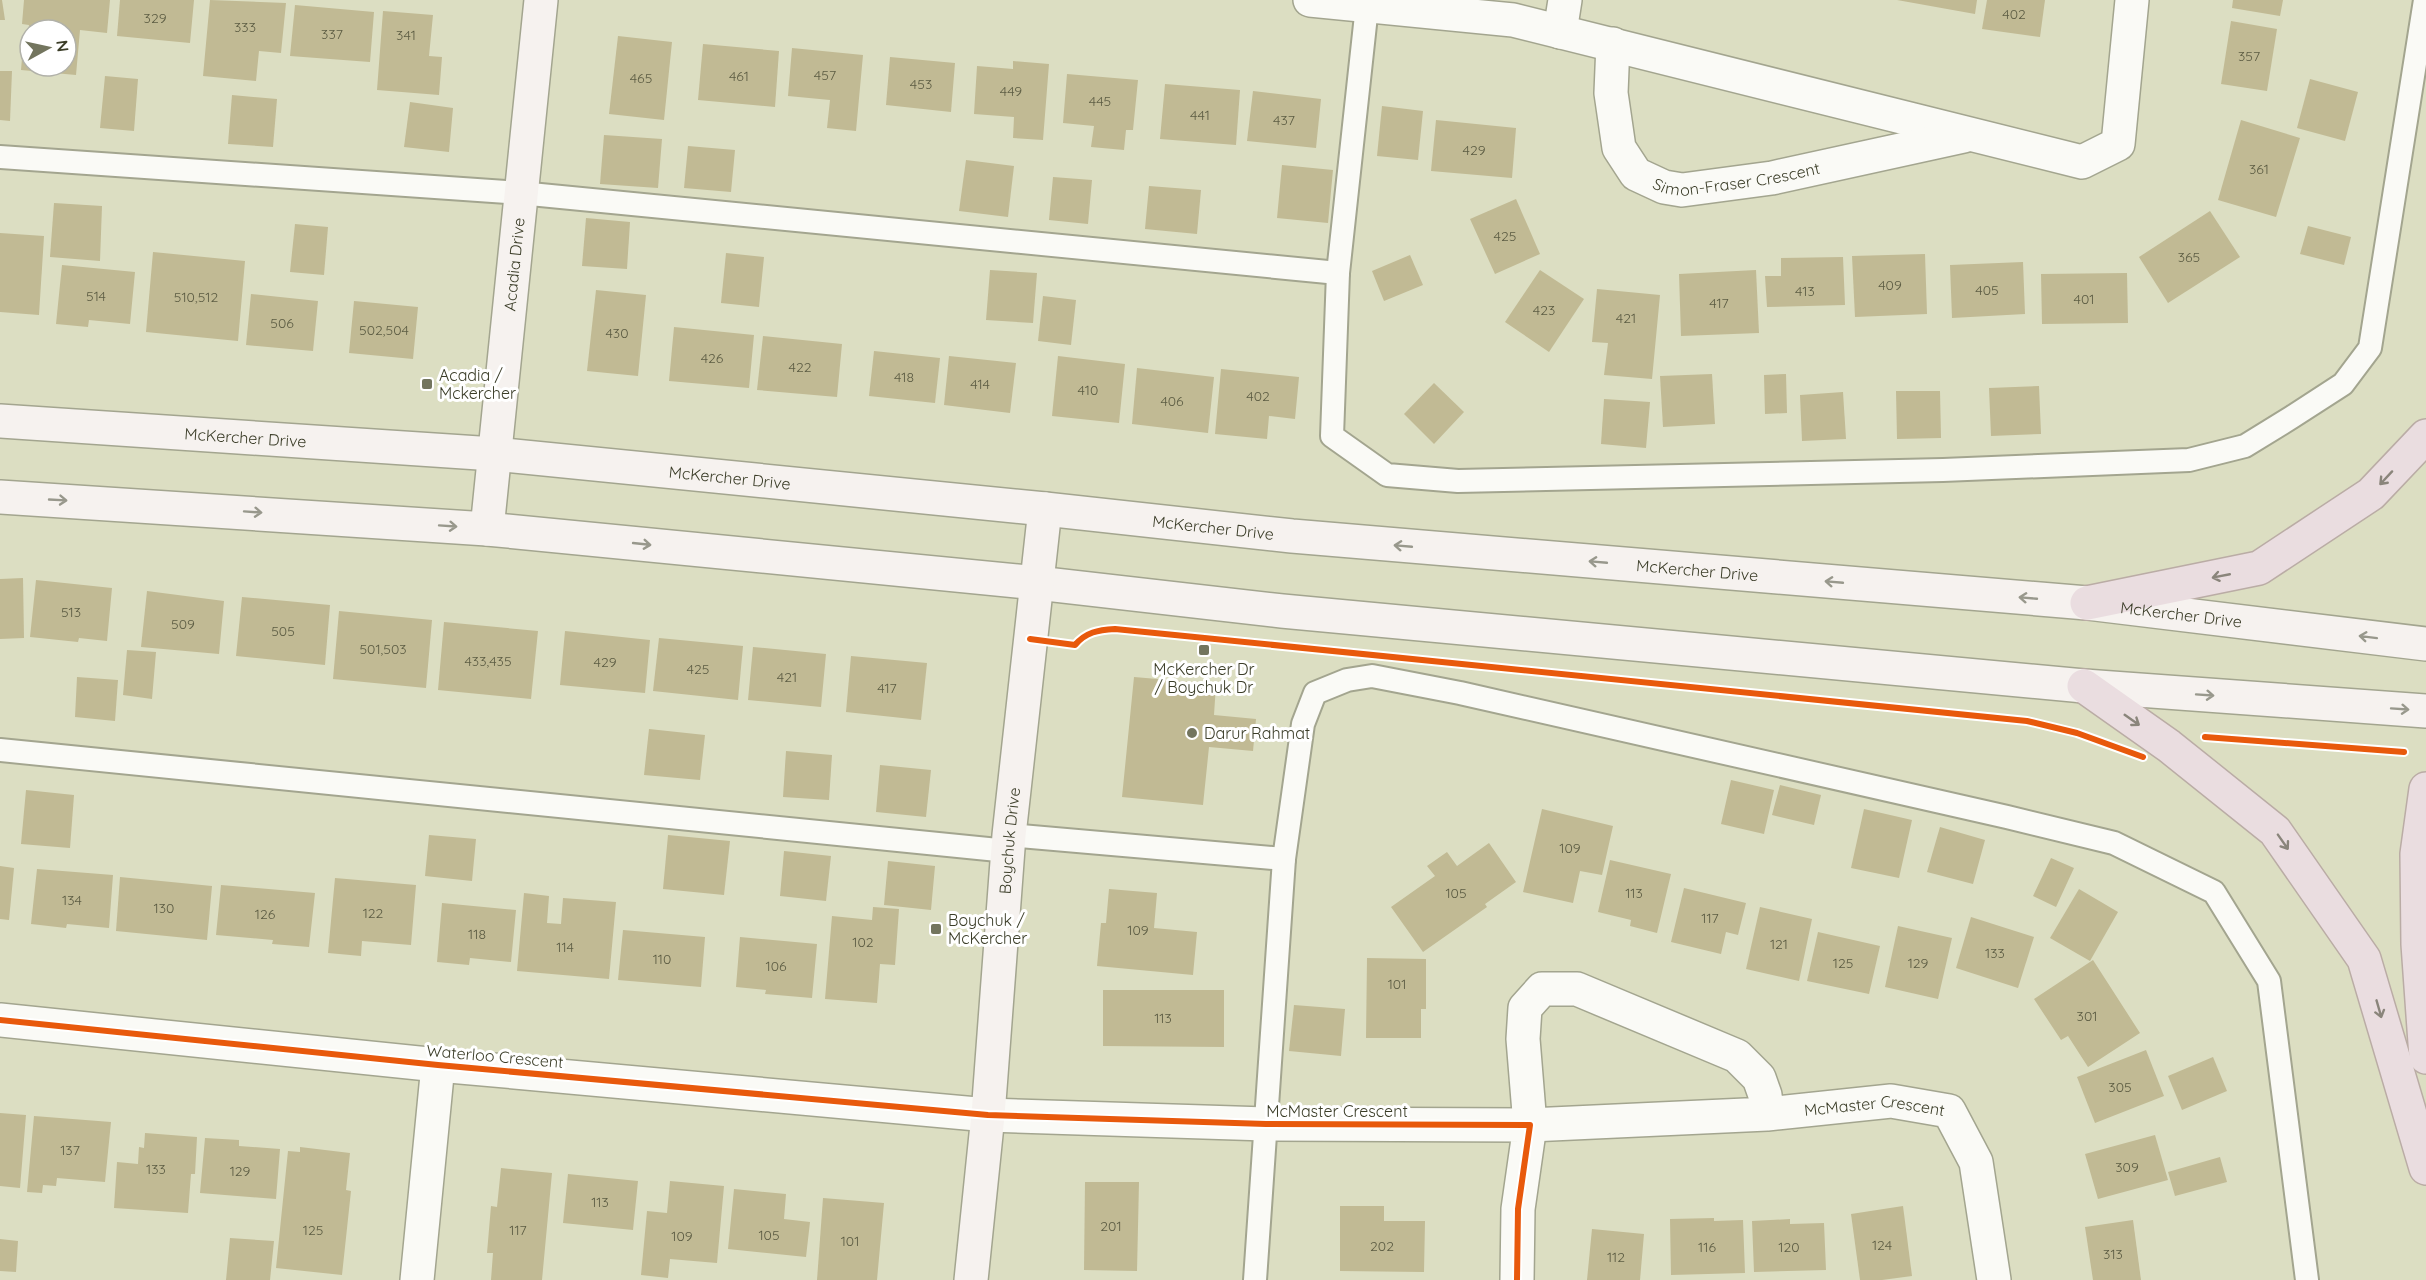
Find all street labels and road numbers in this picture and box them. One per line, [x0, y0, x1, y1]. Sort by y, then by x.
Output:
street label: Simon-Fraser Crescent [1650, 158, 1822, 200]
street label: Acadia Drive [499, 217, 529, 312]
street label: McKercher Drive [184, 423, 307, 451]
street label: McKercher Drive [668, 462, 792, 494]
street label: McKercher Drive [1151, 511, 1275, 544]
street label: McKercher Drive [1635, 555, 1759, 585]
street label: McKercher Drive [2119, 597, 2243, 632]
street label: Boychuk Drive [995, 786, 1024, 895]
street label: Waterloo Crescent [426, 1040, 564, 1072]
street label: McMaster Crescent [1803, 1091, 1946, 1120]
street label: McMaster Crescent [1266, 1101, 1408, 1121]

